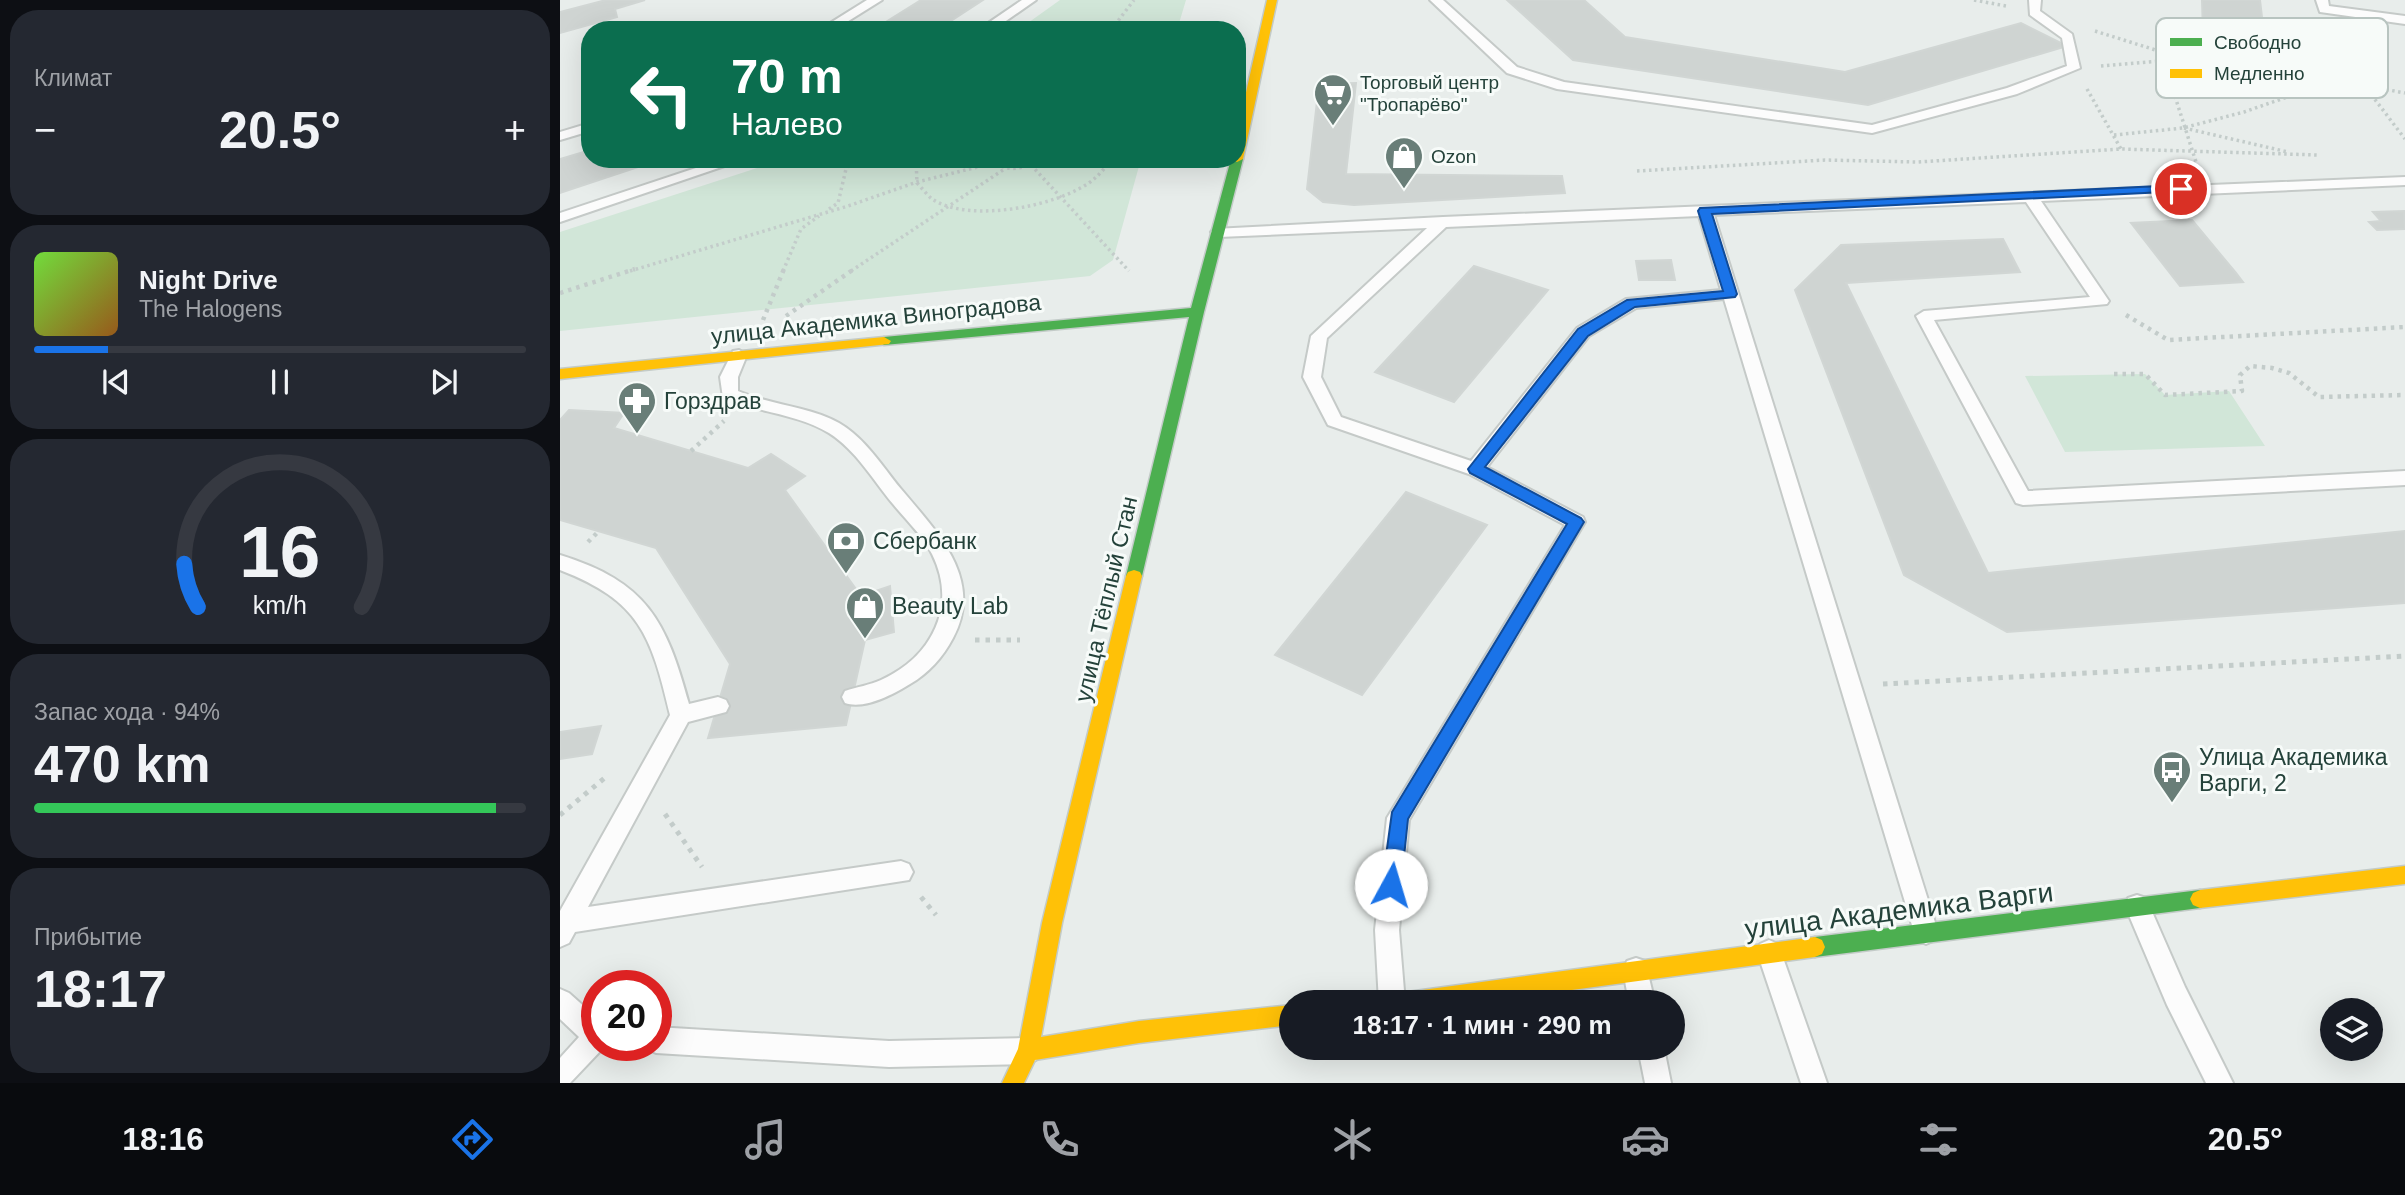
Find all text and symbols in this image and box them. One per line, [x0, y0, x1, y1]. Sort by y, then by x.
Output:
legend [2156, 18, 2388, 98]
text: Свободно [2214, 32, 2301, 53]
icon: left [616, 49, 707, 140]
text: 70 m [731, 49, 843, 103]
text: Медленно [2214, 63, 2304, 84]
text: Климат [34, 65, 112, 91]
supermarket icon: Торговый центр "Тропарёво" [1312, 72, 1354, 127]
place label: Торговый центр "Тропарёво" [1360, 72, 1499, 115]
text: 20.5° [219, 101, 341, 159]
text: Налево [731, 106, 843, 142]
text: − [34, 109, 56, 151]
text: + [504, 109, 526, 151]
shop icon: Ozon [1383, 135, 1425, 190]
place label: Ozon [1431, 146, 1476, 167]
pin [2151, 159, 2211, 219]
icon: arrive [2162, 170, 2200, 208]
text: Night Drive [139, 265, 278, 295]
street label: улица Академика Виноградова [710, 289, 1042, 349]
text: The Halogens [139, 296, 282, 322]
icon: previous [97, 363, 135, 401]
icon: pause [261, 363, 299, 401]
icon: next [425, 363, 463, 401]
pharmacy icon: Горздрав [616, 380, 658, 435]
place label: Горздрав [664, 388, 762, 414]
street label: улица Тёплый Стан [1070, 494, 1142, 704]
text: 16 [240, 512, 320, 593]
bank icon: Сбербанк [825, 520, 867, 575]
place label: Сбербанк [873, 528, 977, 554]
shop icon: Beauty Lab [844, 585, 886, 640]
text: km/h [253, 591, 307, 619]
place label: Beauty Lab [892, 593, 1008, 619]
text: Запас хода · 94% [34, 699, 220, 725]
text: 470 km [34, 735, 210, 793]
place label: Улица Академика Варги, 2 [2199, 744, 2388, 796]
bus stop icon: Улица Академика Варги, 2 [2151, 749, 2193, 804]
position arrow [1354, 848, 1428, 922]
street label: улица Академика Варги [1743, 876, 2055, 945]
text: Прибытие [34, 924, 142, 950]
text: 18:17 [34, 960, 167, 1018]
speed limit sign: 20 [581, 970, 672, 1061]
map controls [2320, 998, 2383, 1061]
button: layers [2320, 998, 2383, 1061]
text: 18:17 · 1 мин · 290 m [1352, 1010, 1612, 1040]
icon: directions [448, 1115, 497, 1164]
icon: music [741, 1115, 790, 1164]
icon: phone [1035, 1115, 1084, 1164]
icon: climate [1328, 1115, 1377, 1164]
icon: car [1621, 1115, 1670, 1164]
icon: filters [1914, 1115, 1963, 1164]
text: 18:16 [122, 1121, 204, 1157]
text: 20.5° [2208, 1121, 2283, 1157]

